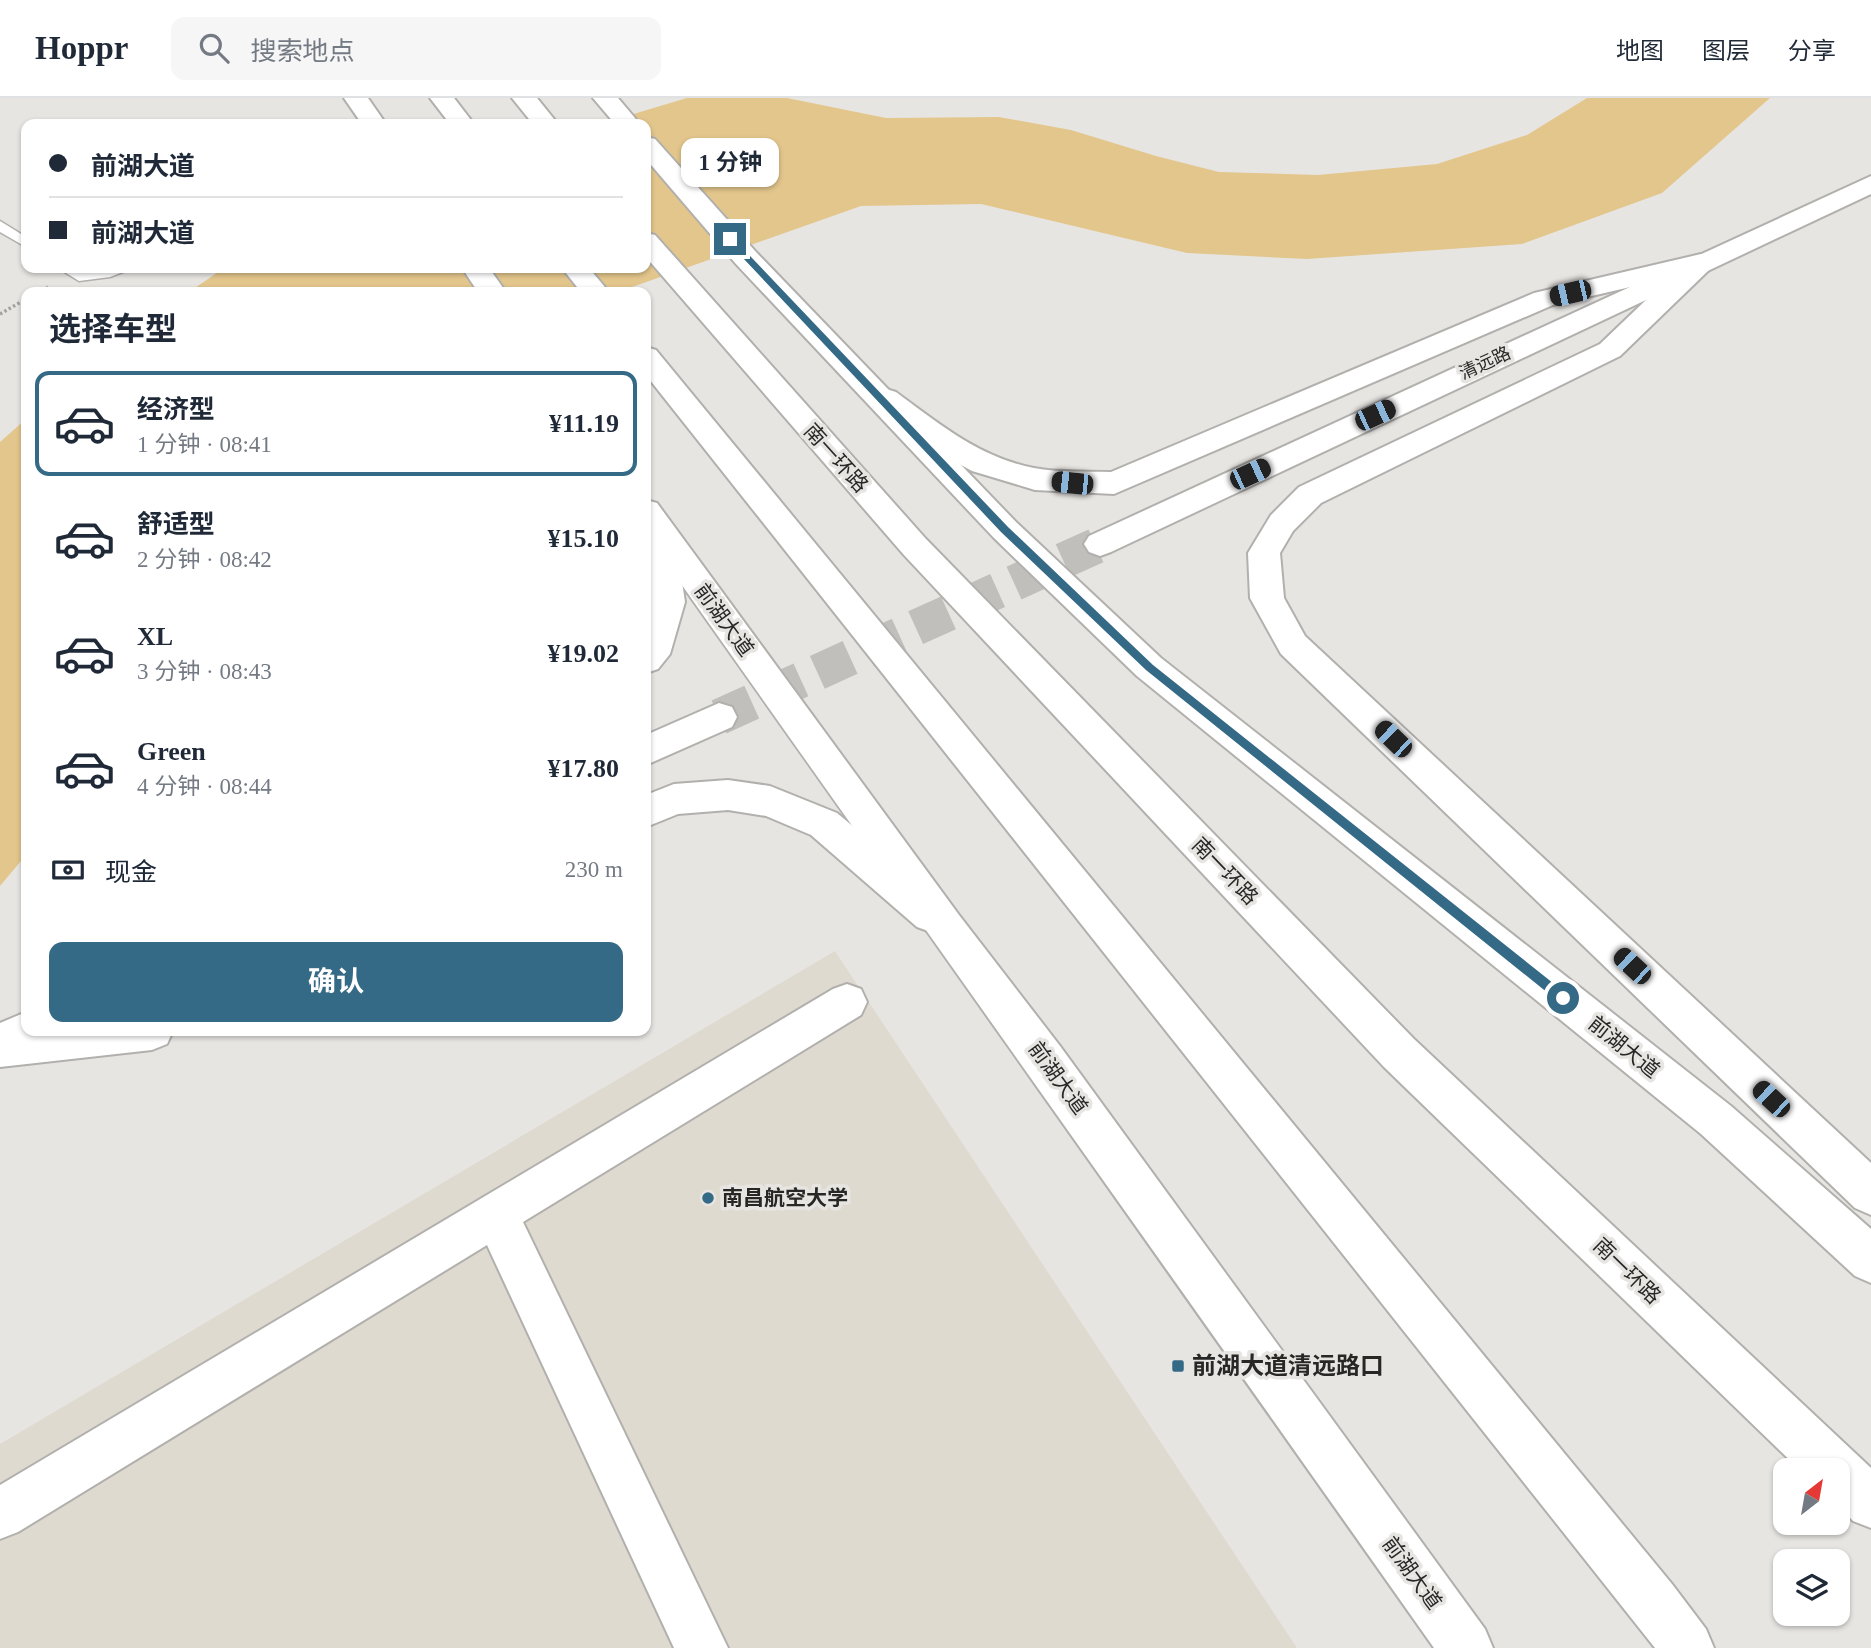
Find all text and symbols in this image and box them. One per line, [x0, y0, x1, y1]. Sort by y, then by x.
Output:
search box [171, 17, 661, 80]
icon: search [195, 29, 233, 67]
text: Hoppr [35, 30, 129, 66]
text: 搜索地点 [251, 37, 355, 66]
text: 地图 [1616, 38, 1664, 64]
text: 图层 [1702, 38, 1750, 64]
text: 分享 [1788, 38, 1836, 64]
callout: 1 分钟 [681, 138, 779, 186]
text: 1 分钟 [698, 150, 762, 175]
text: 前湖大道 [91, 152, 195, 181]
text: 前湖大道 [91, 219, 195, 248]
route end [714, 223, 746, 255]
car [1548, 278, 1593, 308]
text: 选择车型 [49, 311, 177, 347]
street label: 清远路 [1456, 343, 1514, 383]
icon: car [53, 392, 116, 455]
text: 经济型 [137, 395, 215, 424]
car [1352, 397, 1399, 433]
text: ¥11.19 [549, 409, 619, 438]
street label: 南一环路 [799, 419, 873, 497]
text: 1 分钟 · 08:41 [137, 432, 272, 457]
car [1227, 456, 1274, 492]
car [1051, 470, 1094, 496]
icon: car [53, 507, 116, 570]
text: 舒适型 [137, 510, 215, 539]
text: ¥15.10 [548, 524, 619, 553]
text: 2 分钟 · 08:42 [137, 547, 272, 572]
street label: 前湖大道 [690, 579, 758, 661]
icon: car [53, 622, 116, 685]
text: XL [137, 622, 173, 651]
text: ¥19.02 [548, 639, 619, 668]
text: 3 分钟 · 08:43 [137, 659, 272, 684]
car [1371, 717, 1416, 761]
icon: car [53, 737, 116, 800]
text: Green [137, 737, 206, 766]
text: ¥17.80 [548, 754, 619, 783]
text: 4 分钟 · 08:44 [137, 774, 272, 799]
street label: 南一环路 [1187, 832, 1263, 910]
icon: cash [49, 851, 87, 889]
text: 230 m [565, 857, 623, 882]
text: 现金 [105, 858, 157, 887]
button: 确认 [49, 942, 623, 1022]
car [1610, 944, 1655, 988]
route start [1547, 982, 1579, 1014]
street label: 前湖大道 [1584, 1011, 1664, 1083]
street label: 前湖大道 [1024, 1037, 1092, 1119]
car [1749, 1077, 1794, 1121]
place label: 南昌航空大学 [722, 1186, 848, 1210]
marker: 南昌航空大学 [700, 1190, 716, 1206]
street label: 南一环路 [1588, 1233, 1666, 1309]
place label: 前湖大道清远路口 [1192, 1353, 1384, 1379]
marker: 前湖大道清远路口 [1170, 1358, 1186, 1374]
north arrow [1773, 1458, 1850, 1535]
map controls [1773, 1458, 1850, 1626]
street label: 前湖大道 [1378, 1532, 1446, 1614]
button: layers [1773, 1549, 1850, 1626]

